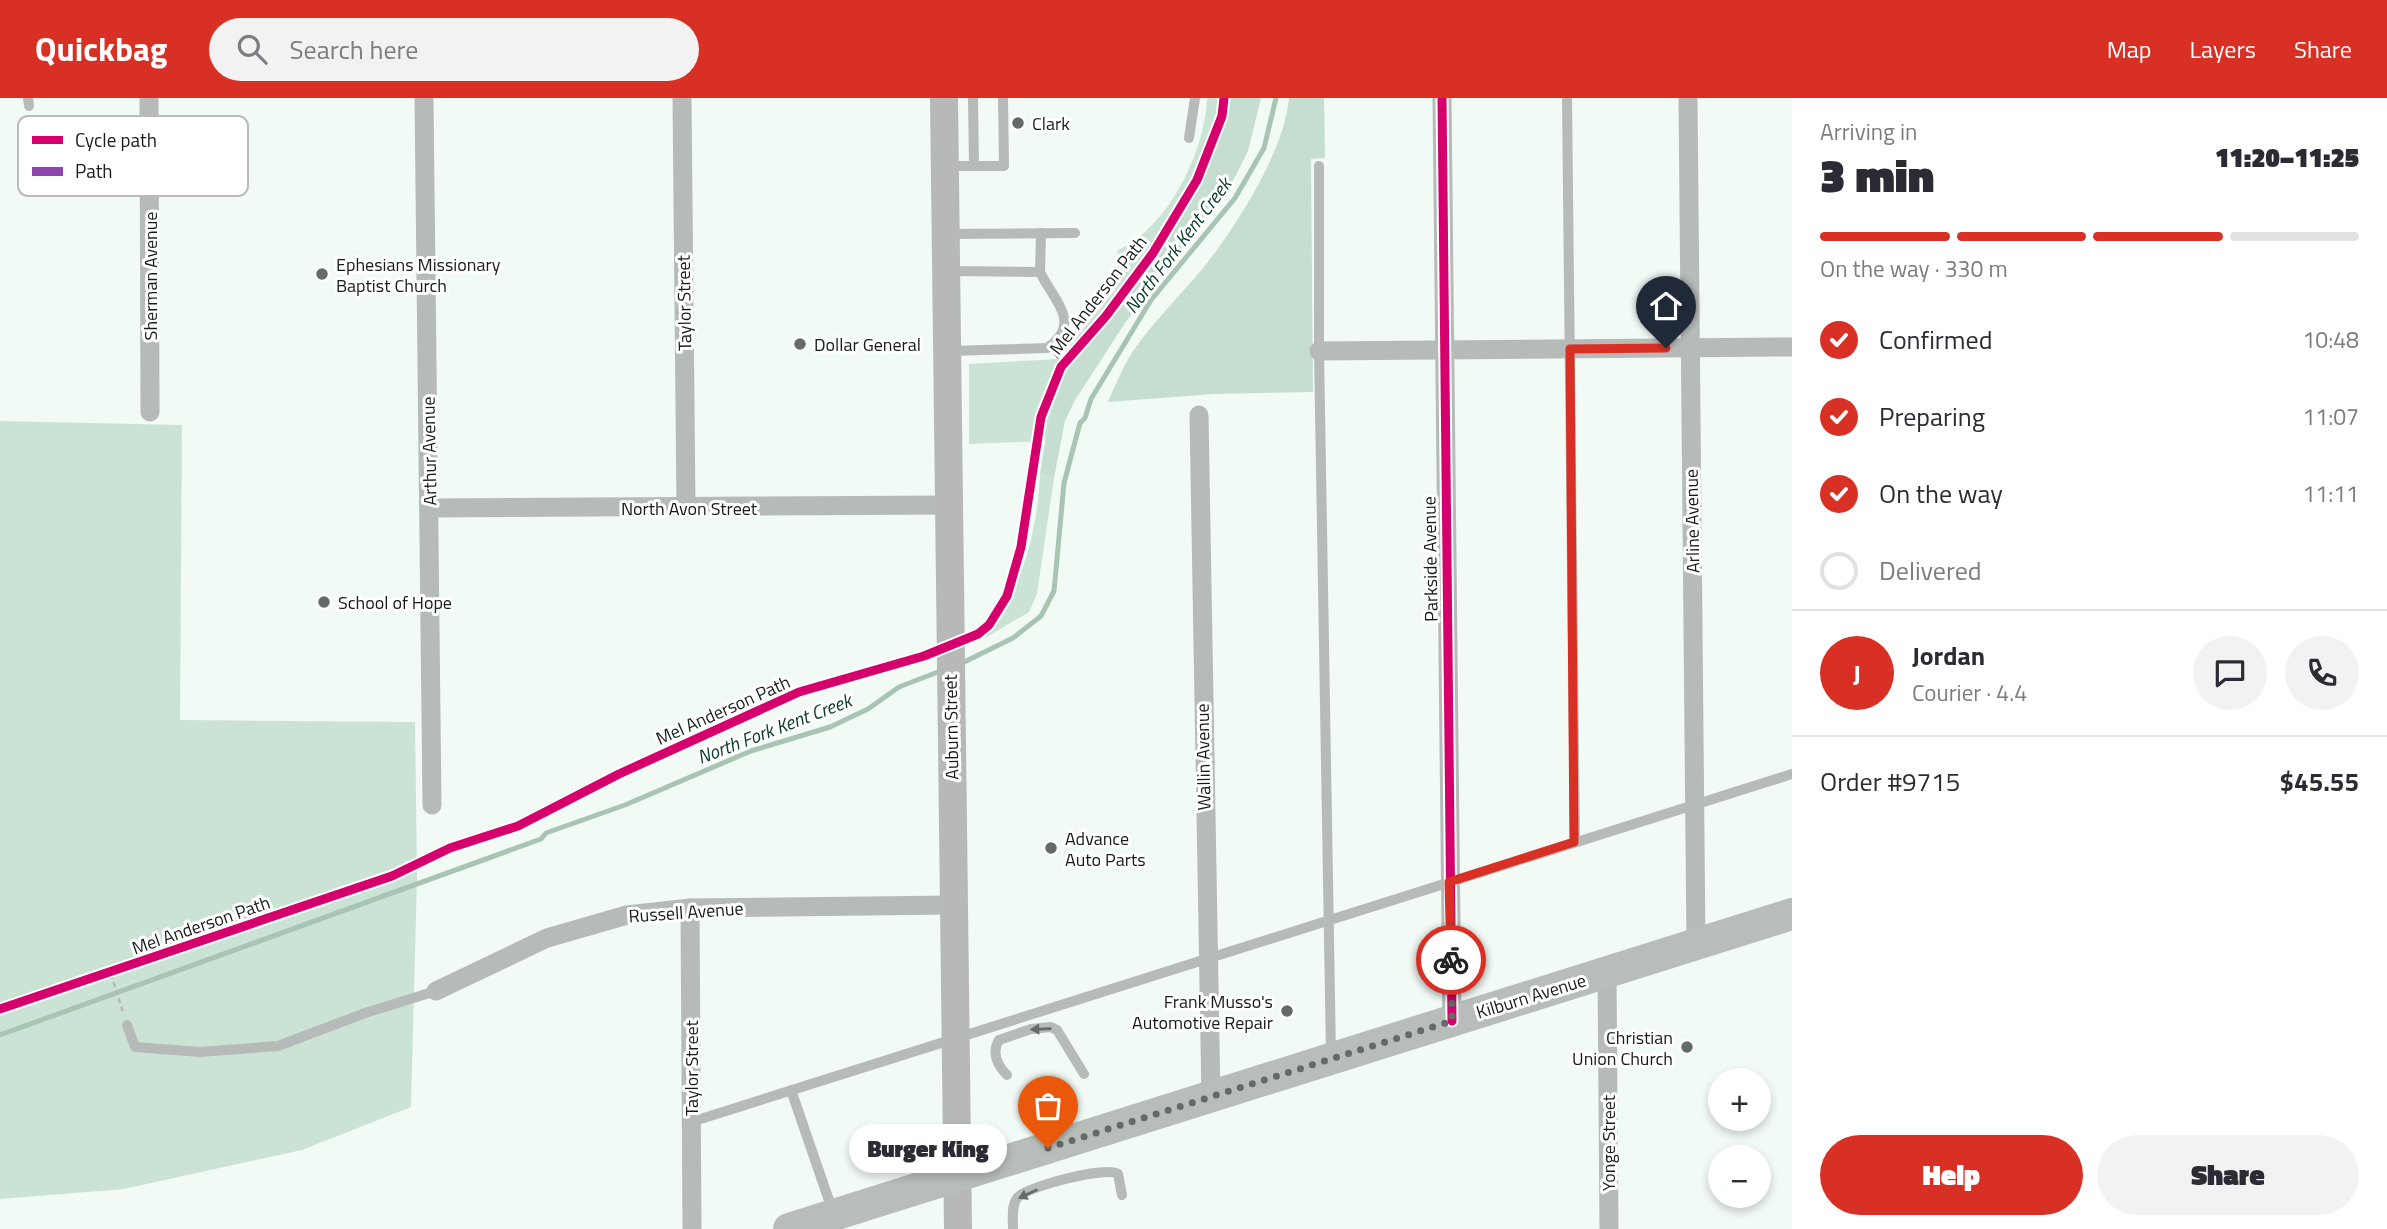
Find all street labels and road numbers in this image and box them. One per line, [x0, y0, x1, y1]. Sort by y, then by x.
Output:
street label: Sherman Avenue [137, 212, 164, 340]
street label: Mel Anderson Path [1043, 230, 1153, 360]
street label: Taylor Street [670, 254, 698, 351]
street label: Arthur Avenue [415, 396, 443, 506]
street label: Arline Avenue [1678, 469, 1706, 573]
street label: North Avon Street [621, 495, 758, 522]
street label: Parkside Avenue [1415, 496, 1445, 622]
street label: Mel Anderson Path [651, 668, 795, 752]
street label: Auburn Street [937, 673, 965, 780]
street label: Wallin Avenue [1189, 703, 1217, 811]
street label: Mel Anderson Path [128, 889, 274, 961]
street label: Russell Avenue [628, 895, 744, 929]
street label: Kilburn Avenue [1473, 966, 1589, 1026]
street label: Taylor Street [678, 1019, 705, 1116]
street label: Yonge Street [1595, 1094, 1622, 1191]

